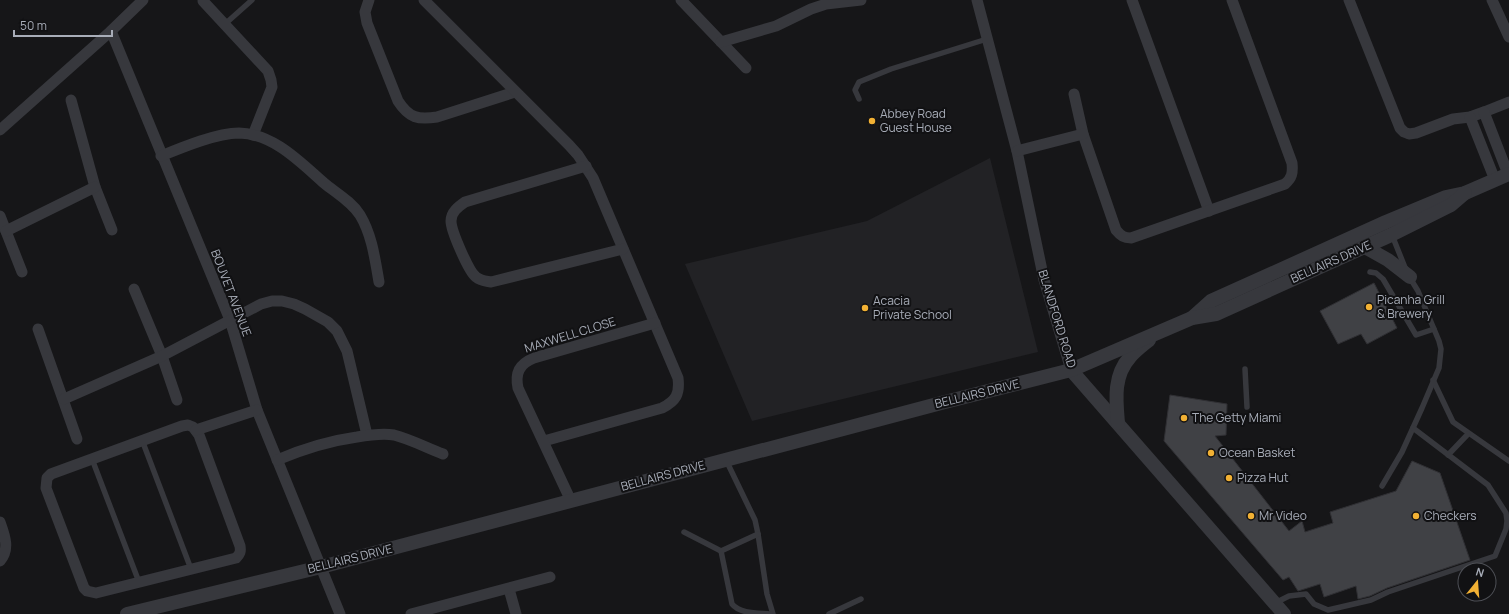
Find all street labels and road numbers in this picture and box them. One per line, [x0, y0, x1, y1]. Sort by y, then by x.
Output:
street label: BELLAIRS DRIVE [1288, 236, 1374, 287]
street label: BOUVET AVENUE [207, 247, 256, 339]
street label: BLANDFORD ROAD [1034, 268, 1080, 370]
street label: MAXWELL CLOSE [522, 313, 618, 356]
street label: BELLAIRS DRIVE [933, 375, 1021, 412]
street label: BELLAIRS DRIVE [619, 456, 707, 495]
street label: BELLAIRS DRIVE [306, 540, 394, 577]

